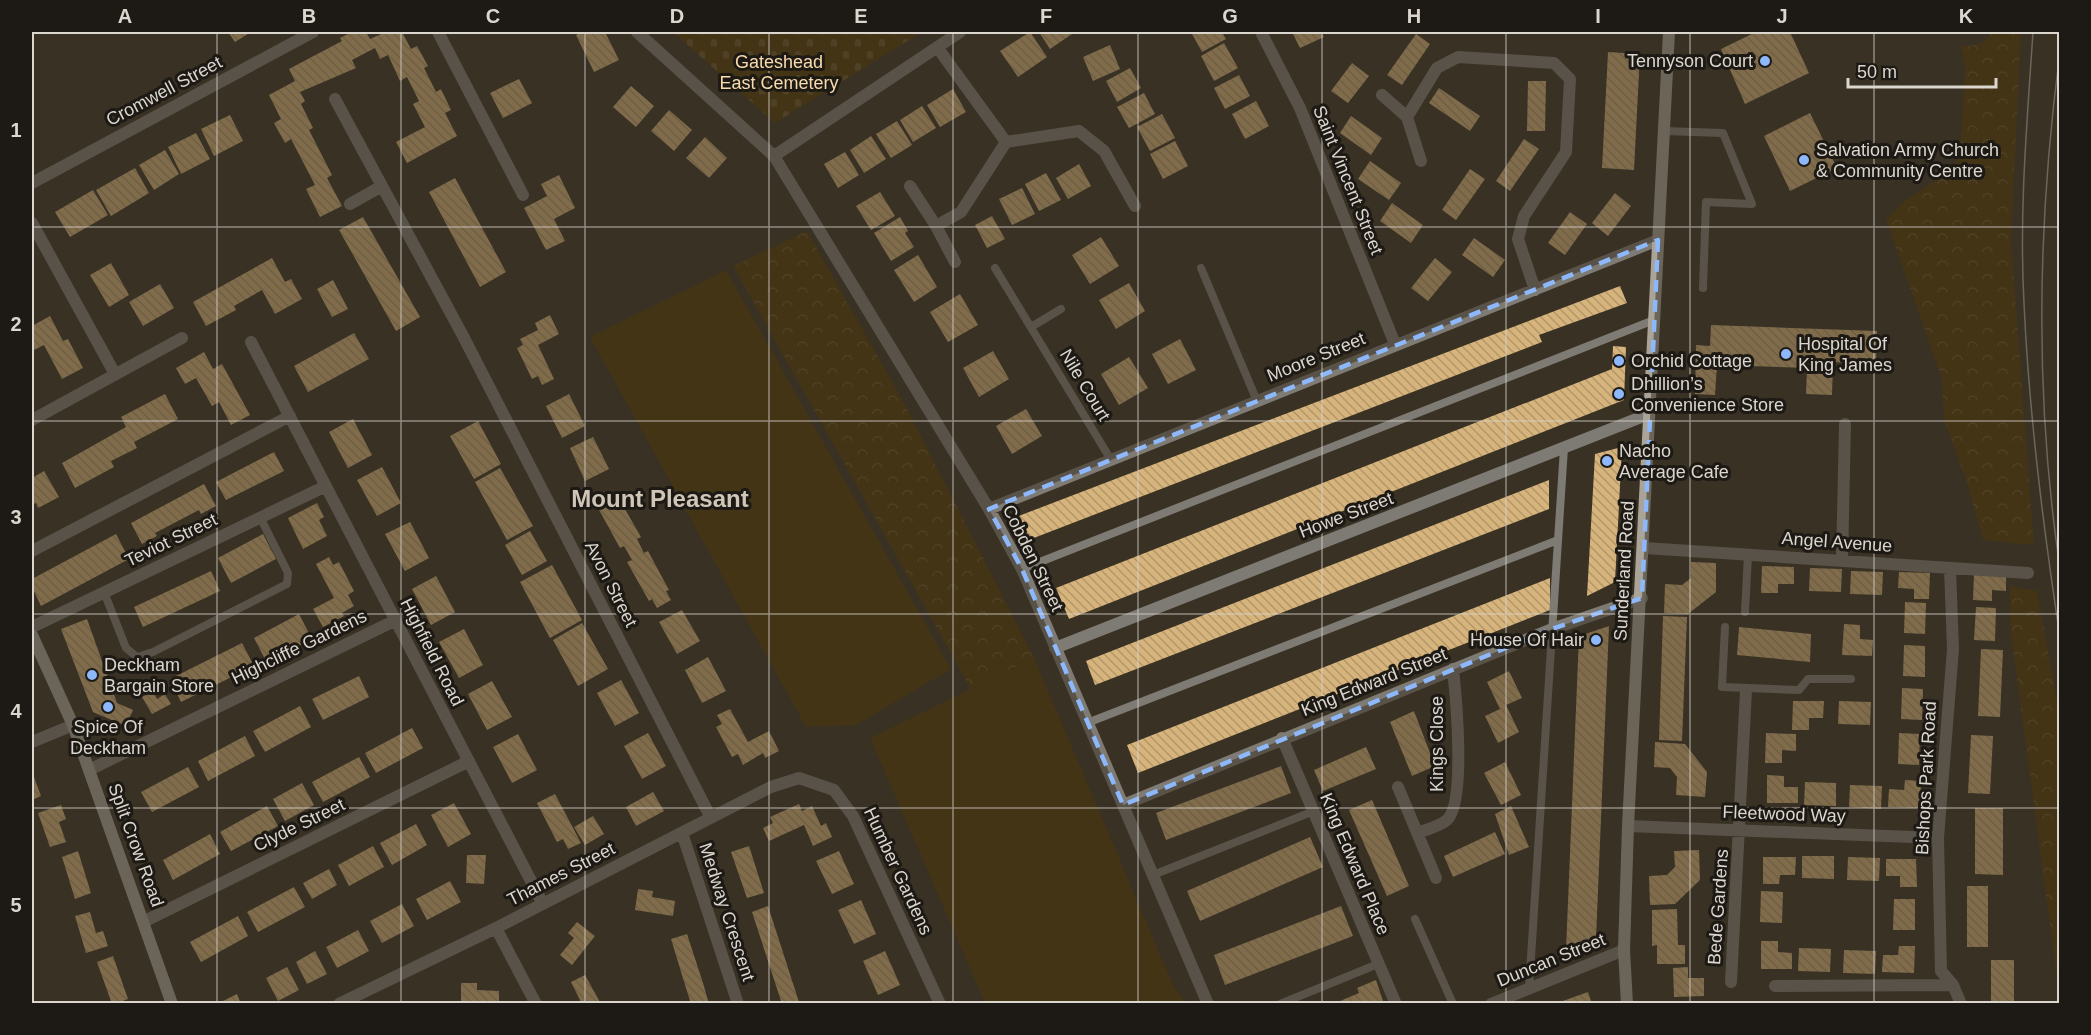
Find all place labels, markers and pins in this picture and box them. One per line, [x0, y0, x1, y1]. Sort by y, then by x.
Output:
place label: Tennyson Court [1627, 51, 1753, 71]
marker: Tennyson Court [1758, 54, 1772, 68]
place label: Salvation Army Church & Community Centre [1816, 140, 1999, 181]
marker: Salvation Army Church & Community Centre [1797, 153, 1811, 167]
place label: Hospital Of King James [1798, 334, 1892, 375]
marker: Hospital Of King James [1779, 347, 1793, 361]
place label: Orchid Cottage [1631, 351, 1752, 371]
marker: Orchid Cottage [1612, 354, 1626, 368]
place label: Dhillion’s Convenience Store [1631, 374, 1784, 415]
marker: Dhillion’s Convenience Store [1612, 387, 1626, 401]
place label: Nacho Average Cafe [1619, 441, 1729, 482]
marker: Nacho Average Cafe [1600, 454, 1614, 468]
place label: House Of Hair [1470, 630, 1584, 650]
marker: House Of Hair [1589, 633, 1603, 647]
place label: Deckham Bargain Store [104, 655, 214, 696]
marker: Deckham Bargain Store [85, 668, 99, 682]
marker: Spice Of Deckham [101, 700, 115, 714]
place label: Spice Of Deckham [70, 717, 146, 758]

